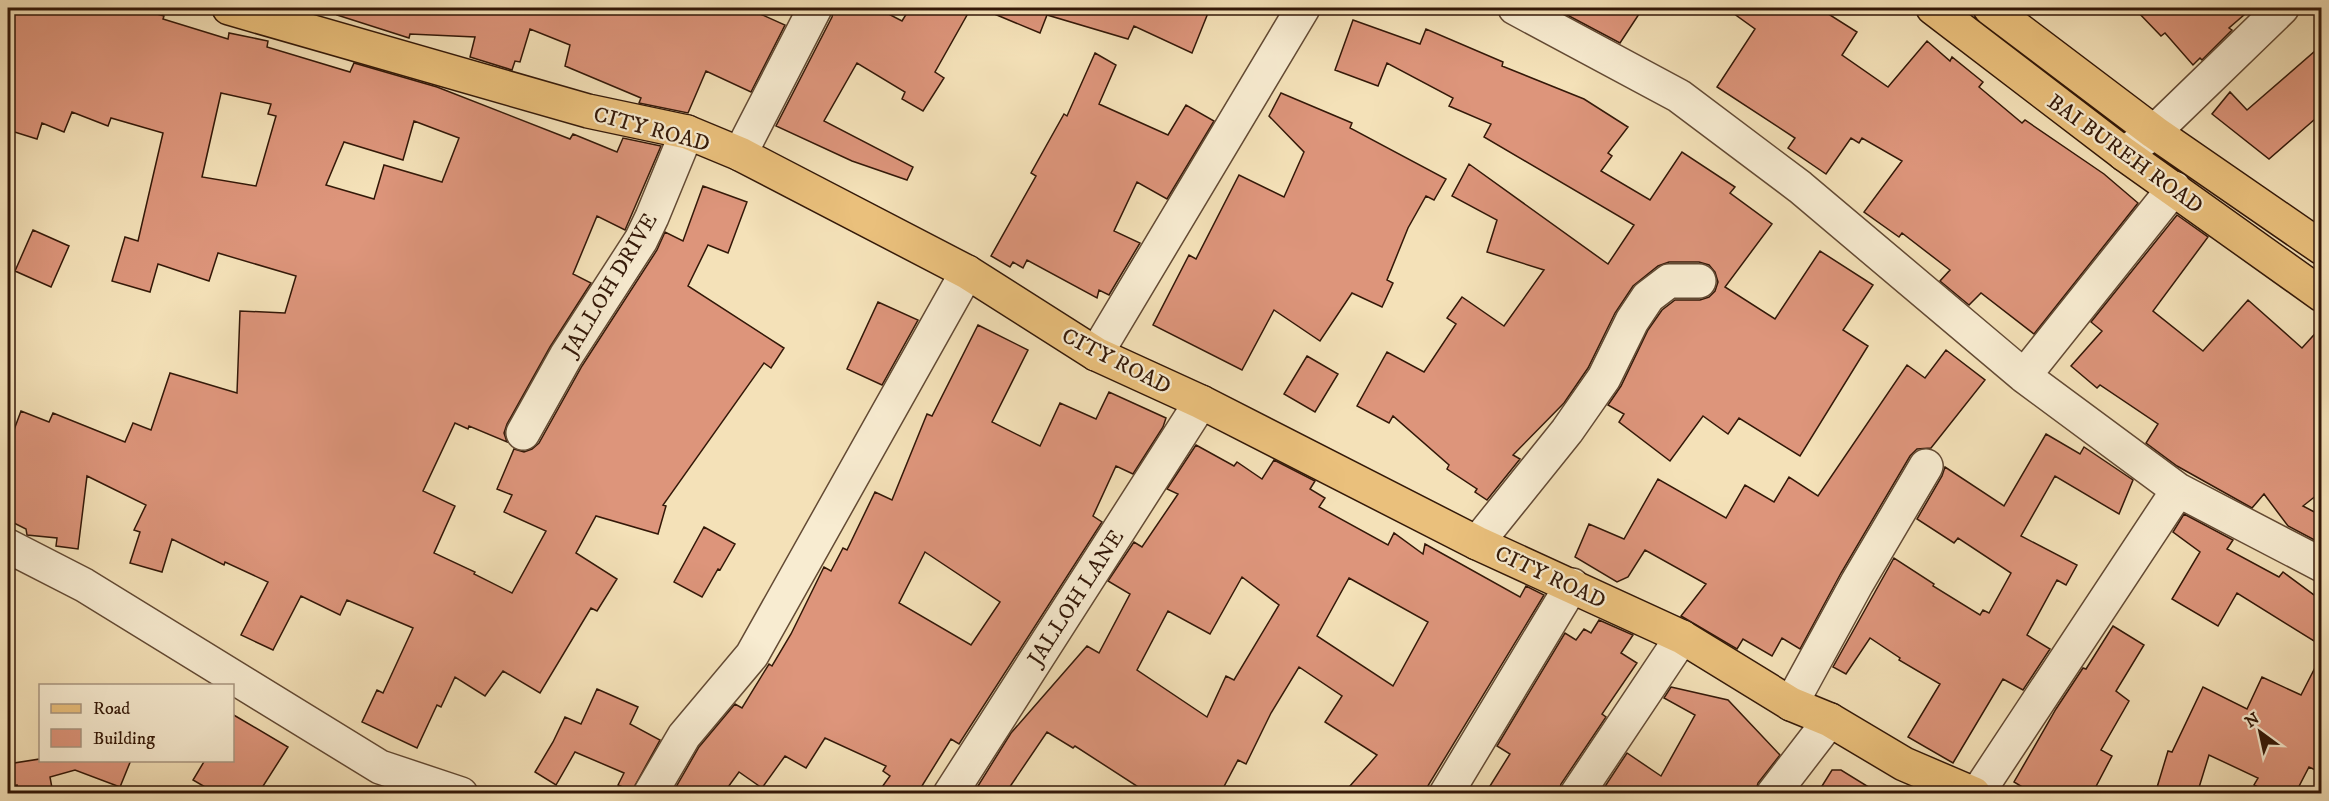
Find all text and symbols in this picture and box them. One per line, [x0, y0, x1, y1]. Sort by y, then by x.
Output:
street label: BAI BUREH ROAD [2042, 89, 2208, 220]
street label: CITY ROAD [591, 101, 713, 158]
street label: JALLOH DRIVE [556, 208, 664, 363]
street label: CITY ROAD [1057, 322, 1176, 400]
street label: JALLOH LANE [1021, 525, 1130, 673]
street label: CITY ROAD [1491, 540, 1610, 615]
legend [39, 684, 234, 762]
text: Road [93, 698, 130, 720]
north arrow [2230, 702, 2290, 762]
text: N [2241, 708, 2263, 732]
text: Building [93, 728, 155, 750]

